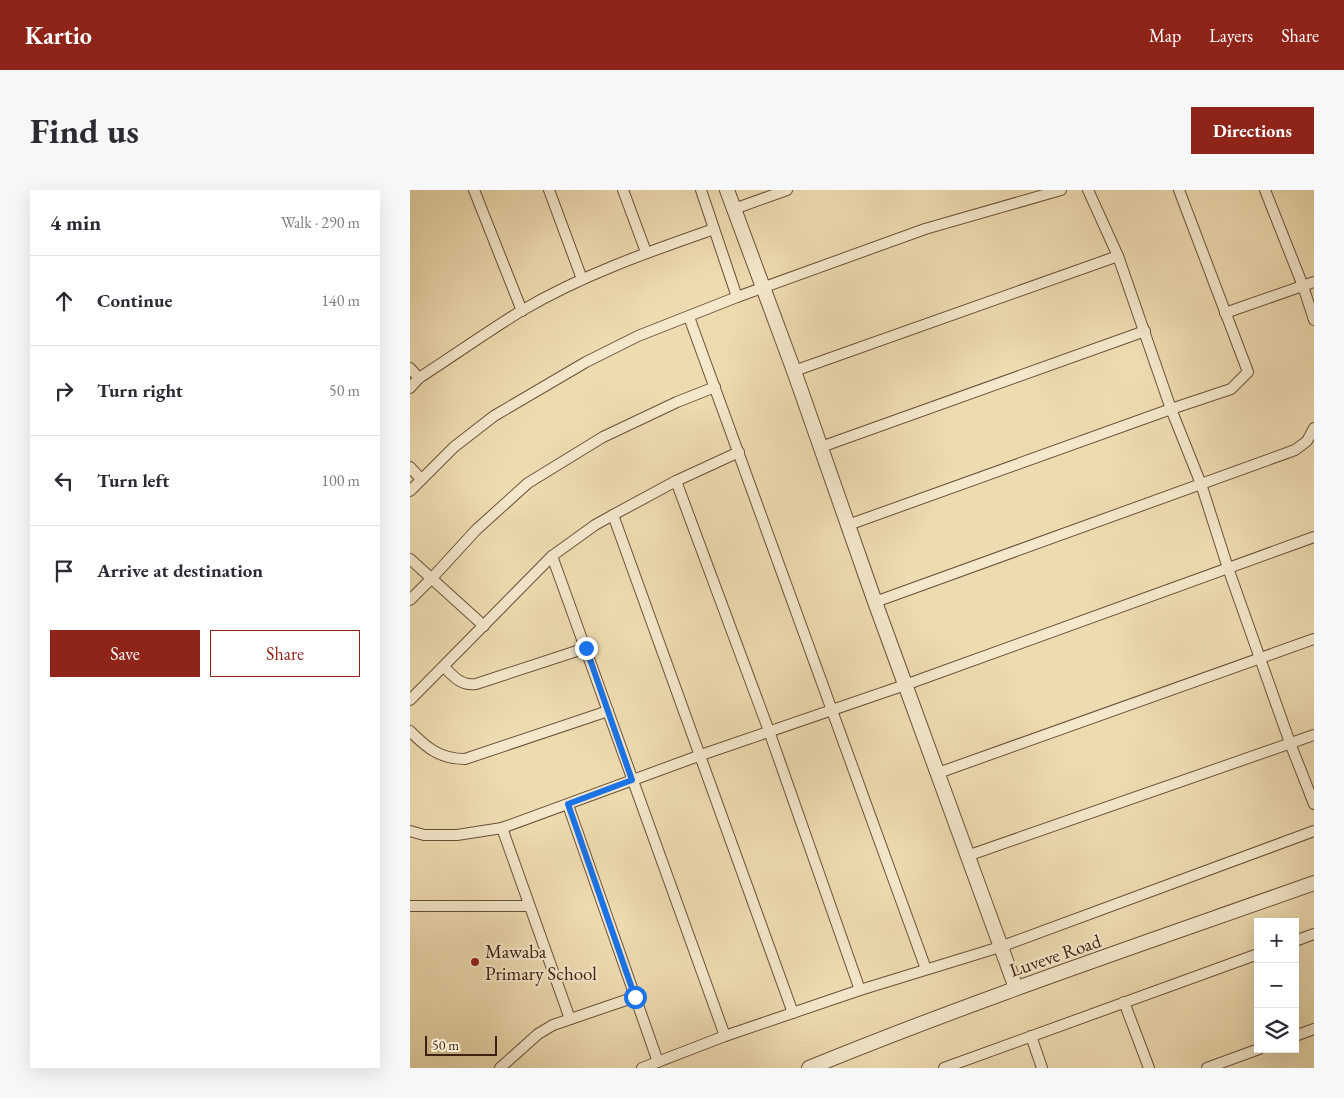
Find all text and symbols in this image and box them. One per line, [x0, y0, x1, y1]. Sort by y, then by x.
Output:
text: Kartio [25, 20, 92, 51]
text: Map [1149, 24, 1181, 47]
text: Layers [1209, 24, 1253, 47]
text: Share [1281, 24, 1319, 47]
button: Directions [1191, 107, 1314, 154]
text: Find us [30, 108, 139, 153]
text: 4 min [50, 209, 101, 236]
text: Walk · 290 m [281, 212, 360, 233]
icon: ahead [50, 287, 78, 315]
text: Continue [97, 288, 172, 313]
text: 140 m [321, 290, 360, 311]
icon: right [50, 377, 78, 405]
text: Turn right [97, 378, 183, 403]
text: 50 m [329, 380, 360, 401]
icon: left [50, 467, 78, 495]
text: Turn left [97, 468, 169, 493]
text: 100 m [321, 470, 360, 491]
icon: arrive [50, 557, 78, 585]
text: Arrive at destination [97, 558, 263, 583]
button: Save [50, 630, 200, 677]
button: Share [210, 630, 360, 677]
route end [575, 637, 598, 660]
map controls [1254, 918, 1299, 1053]
button: + [1254, 918, 1299, 963]
street label: Luveve Road [1006, 928, 1105, 983]
place label: Mawaba Primary School [485, 939, 597, 986]
marker: Mawaba Primary School [469, 956, 481, 968]
button: − [1254, 963, 1299, 1008]
route start [624, 986, 647, 1009]
button: layers [1254, 1008, 1299, 1053]
scale bar [425, 1033, 498, 1056]
text: 50 m [432, 1036, 459, 1054]

